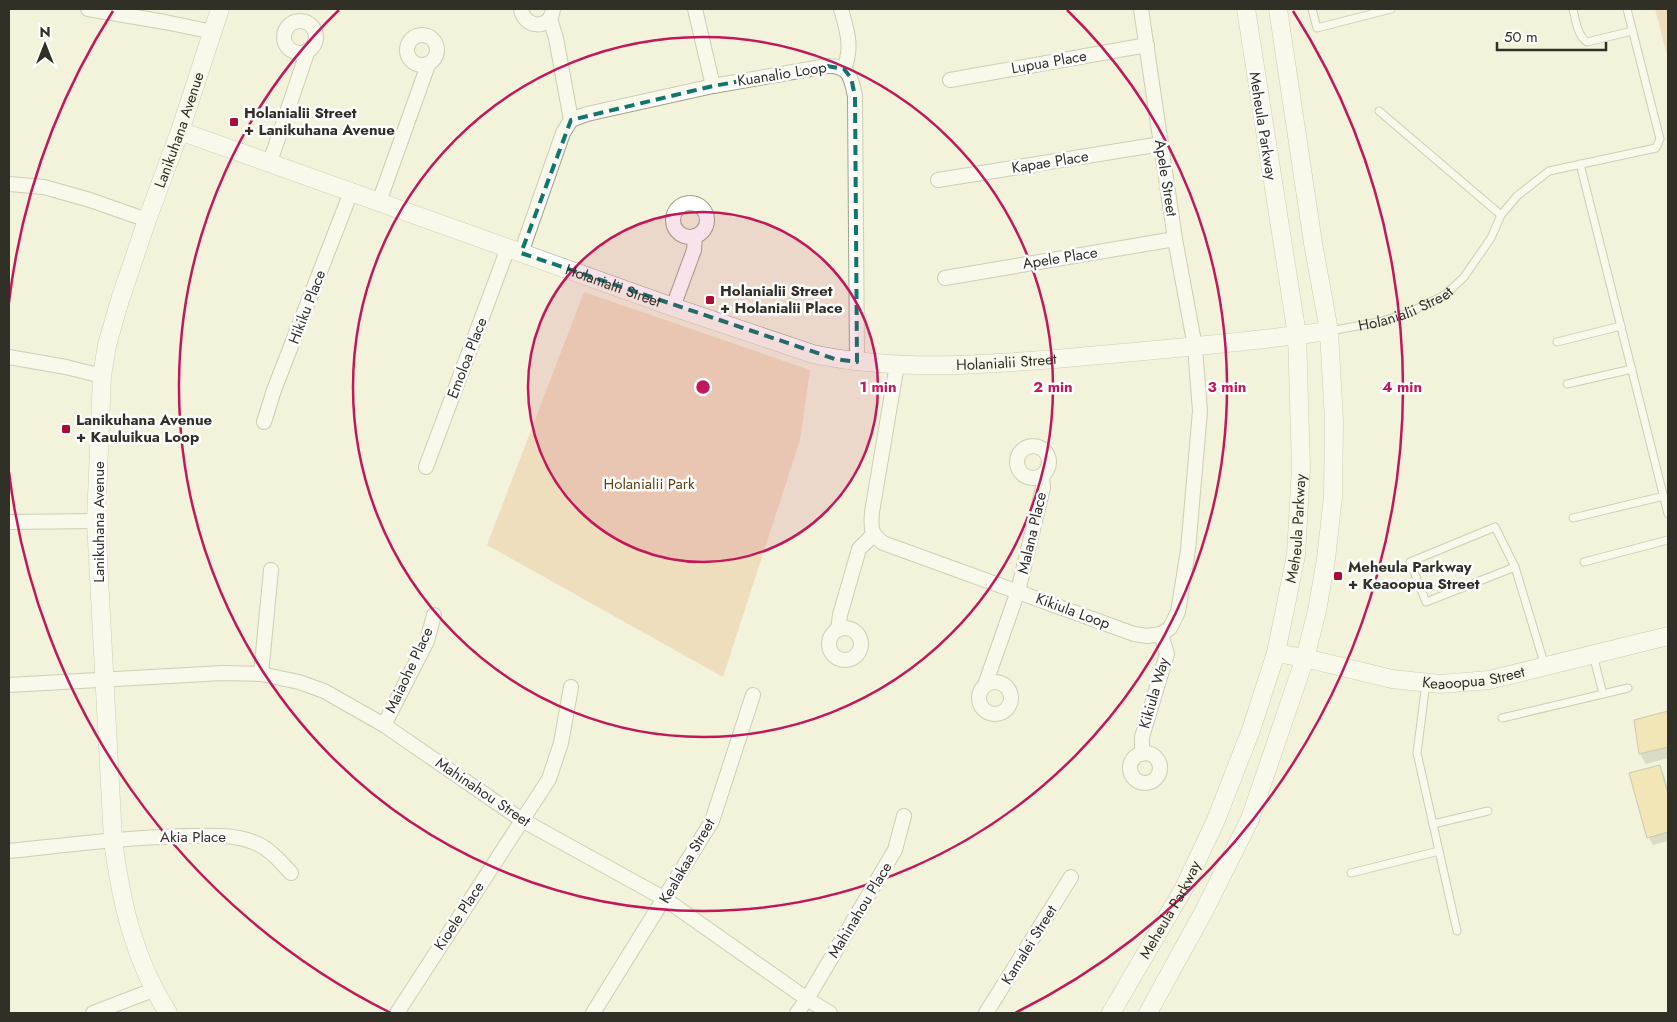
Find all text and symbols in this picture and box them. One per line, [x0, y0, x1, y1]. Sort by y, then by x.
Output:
north arrow [20, 20, 70, 70]
scale bar [1497, 20, 1606, 52]
text: N [39, 22, 51, 42]
text: 50 m [1504, 26, 1538, 48]
street label: Lupua Place [1010, 44, 1089, 79]
street label: Kuanalio Loop [736, 56, 829, 92]
street label: Lanikuhana Avenue [149, 69, 210, 191]
street label: Meheula Parkway [1244, 70, 1282, 182]
place label: Holanialii Street + Lanikuhana Avenue [244, 102, 395, 141]
marker: Holanialii Street + Lanikuhana Avenue [228, 116, 240, 128]
street label: Apele Street [1149, 138, 1183, 218]
street label: Kapae Place [1010, 145, 1090, 179]
street label: Apele Place [1021, 241, 1099, 275]
street label: Holanialii Street [562, 258, 664, 313]
street label: Hikiku Place [283, 267, 331, 347]
place label: Holanialii Street + Holanialii Place [720, 280, 843, 319]
street label: Holanialii Street [1356, 281, 1459, 337]
marker: Holanialii Street + Holanialii Place [704, 294, 716, 306]
street label: Emoloa Place [441, 314, 493, 402]
street label: Holanialii Street [956, 348, 1058, 376]
text: 1 min [859, 376, 897, 398]
text: 2 min [1033, 376, 1073, 398]
text: 3 min [1208, 376, 1246, 398]
text: 4 min [1382, 376, 1422, 398]
centre of rings [694, 378, 712, 396]
place label: Lanikuhana Avenue + Kauluikua Loop [76, 409, 213, 448]
marker: Lanikuhana Avenue + Kauluikua Loop [60, 423, 72, 435]
street label: Lanikuhana Avenue [88, 461, 110, 583]
park label: Holanialii Park [603, 473, 695, 495]
street label: Meheula Parkway [1280, 473, 1312, 585]
street label: Malana Place [1012, 490, 1052, 576]
place label: Meheula Parkway + Keaoopua Street [1348, 556, 1480, 595]
marker: Meheula Parkway + Keaoopua Street [1332, 570, 1344, 582]
street label: Kikiula Loop [1033, 587, 1114, 635]
street label: Maiaohe Place [379, 623, 439, 717]
street label: Kikiula Way [1133, 654, 1175, 731]
street label: Keaoopua Street [1421, 661, 1527, 695]
street label: Mahinahou Street [431, 752, 535, 832]
street label: Kealakaa Street [654, 814, 720, 908]
street label: Akia Place [160, 826, 226, 848]
street label: Meheula Parkway [1134, 857, 1206, 963]
street label: Mahinahou Place [823, 858, 897, 962]
street label: Kioele Place [429, 877, 490, 955]
street label: Kamalei Street [996, 901, 1062, 989]

